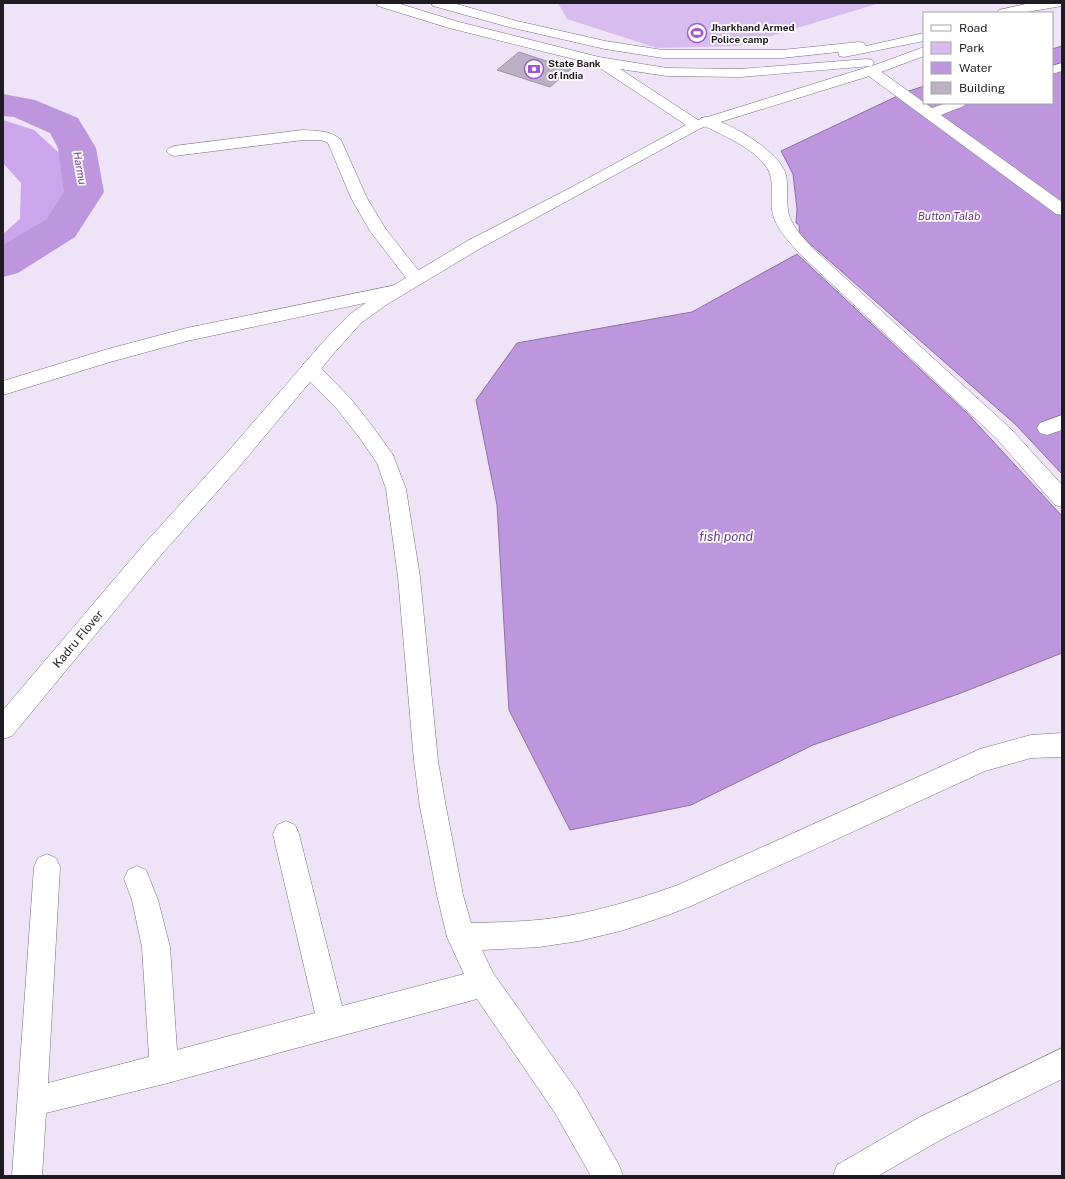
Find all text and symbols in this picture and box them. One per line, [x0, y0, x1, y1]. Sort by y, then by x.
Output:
legend [923, 12, 1053, 104]
place label: Jharkhand Armed Police camp [711, 21, 795, 45]
text: Road [959, 21, 987, 35]
sports icon: Jharkhand Armed Police camp [686, 22, 708, 44]
text: Park [959, 41, 985, 55]
place label: State Bank of India [548, 57, 601, 81]
bank icon: State Bank of India [523, 58, 545, 80]
text: Water [959, 61, 993, 75]
text: Building [959, 81, 1005, 95]
water label: Harmu [71, 151, 89, 185]
water label: Button Talab [918, 210, 981, 222]
water label: fish pond [699, 529, 754, 544]
street label: Kadru Flover [50, 607, 106, 671]

